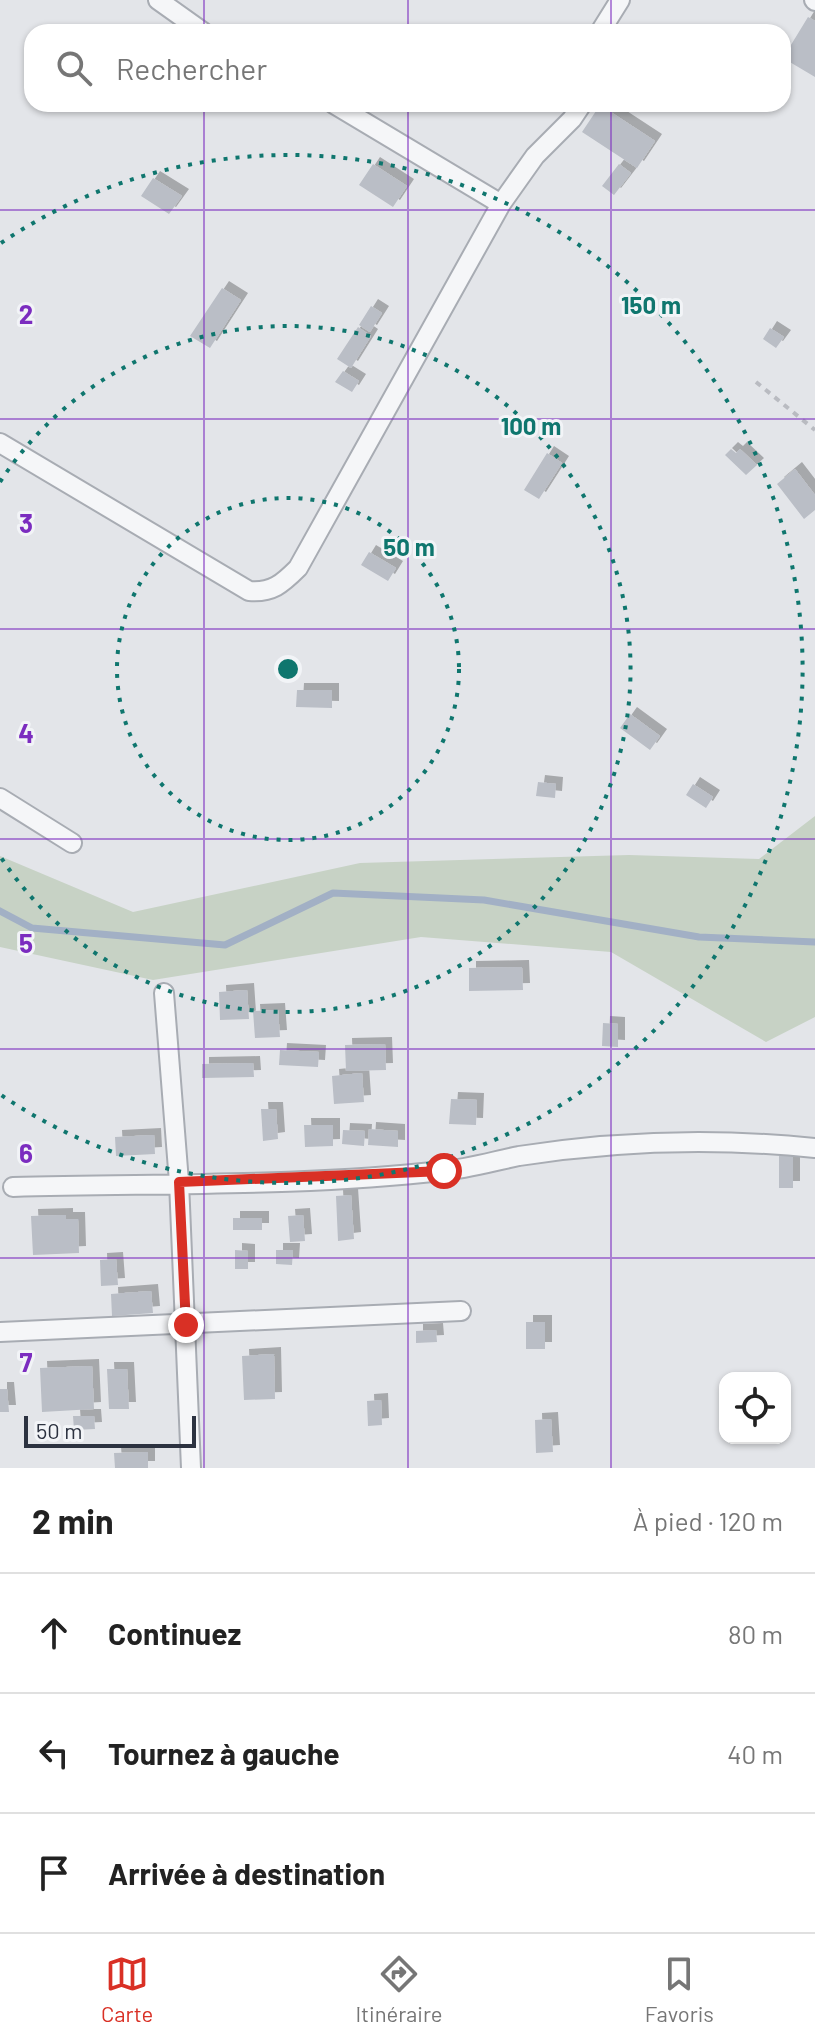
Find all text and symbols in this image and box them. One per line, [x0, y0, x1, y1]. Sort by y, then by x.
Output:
search box [24, 24, 791, 112]
icon: search [52, 46, 96, 90]
text: Rechercher [116, 50, 267, 86]
text: 150 m [621, 290, 681, 319]
text: 2 [19, 298, 33, 329]
text: 100 m [501, 411, 561, 440]
text: 3 [19, 507, 33, 538]
text: 50 m [383, 532, 435, 561]
centre of rings [274, 655, 302, 683]
text: 4 [18, 717, 34, 748]
text: 5 [19, 927, 33, 958]
text: 6 [19, 1137, 33, 1168]
route start [426, 1153, 462, 1189]
route end [168, 1307, 204, 1343]
text: 7 [20, 1346, 33, 1377]
map controls [719, 1372, 791, 1444]
button: locate [719, 1372, 791, 1444]
scale bar [24, 1412, 196, 1448]
text: 50 m [36, 1417, 82, 1443]
text: 2 min [32, 1500, 114, 1541]
text: À pied · 120 m [633, 1505, 783, 1536]
icon: ahead [32, 1611, 76, 1655]
text: Continuez [108, 1615, 241, 1651]
text: 80 m [728, 1618, 783, 1649]
icon: left [32, 1731, 76, 1775]
text: Tournez à gauche [108, 1735, 340, 1771]
text: 40 m [727, 1738, 783, 1769]
icon: arrive [32, 1851, 76, 1895]
text: Arrivée à destination [108, 1855, 385, 1891]
tab: Carte [101, 1952, 153, 2026]
tab: Itinéraire [355, 1952, 443, 2026]
tab: Favoris [645, 1952, 714, 2026]

